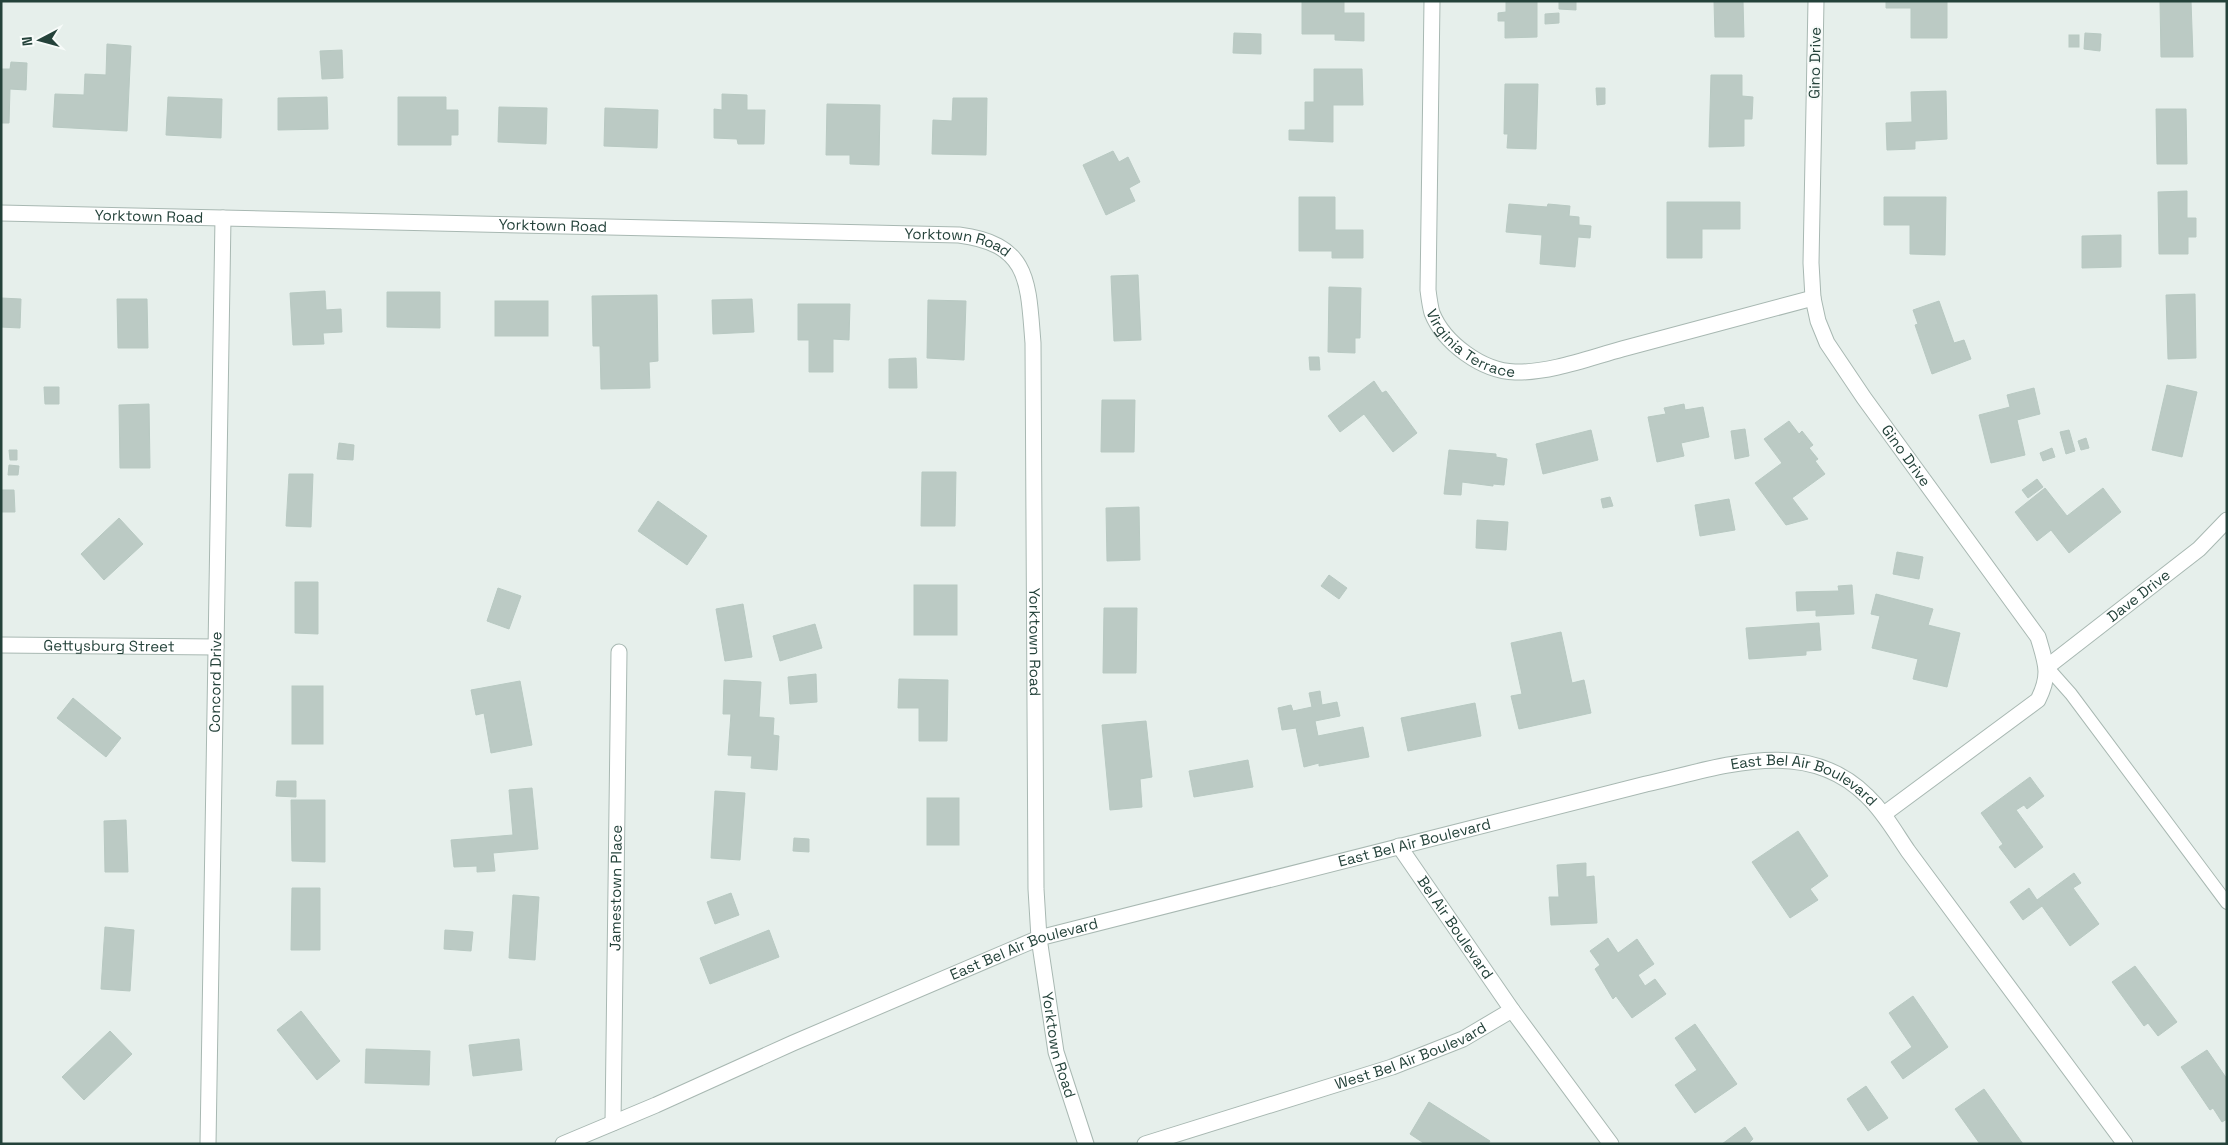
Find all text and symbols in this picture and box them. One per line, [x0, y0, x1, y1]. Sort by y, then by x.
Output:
north arrow [15, 15, 65, 65]
street label: Gino Drive [1804, 27, 1825, 99]
text: N [18, 36, 37, 47]
street label: Yorktown Road [94, 205, 203, 227]
street label: Yorktown Road [498, 214, 607, 236]
street label: Yorktown Road [904, 224, 1015, 261]
street label: Virginia Terrace [1422, 306, 1516, 381]
street label: Gino Drive [1878, 421, 1935, 490]
street label: Dave Drive [2103, 565, 2174, 626]
street label: Yorktown Road [1025, 588, 1045, 696]
street label: Concord Drive [205, 631, 225, 733]
street label: Gettysburg Street [43, 635, 175, 656]
street label: East Bel Air Boulevard [1729, 750, 1882, 810]
street label: East Bel Air Boulevard [1336, 814, 1493, 871]
street label: Jamestown Place [605, 825, 626, 951]
street label: Bel Air Boulevard [1413, 872, 1498, 982]
street label: East Bel Air Boulevard [947, 913, 1100, 984]
street label: Yorktown Road [1038, 990, 1080, 1100]
street label: West Bel Air Boulevard [1332, 1017, 1490, 1093]

